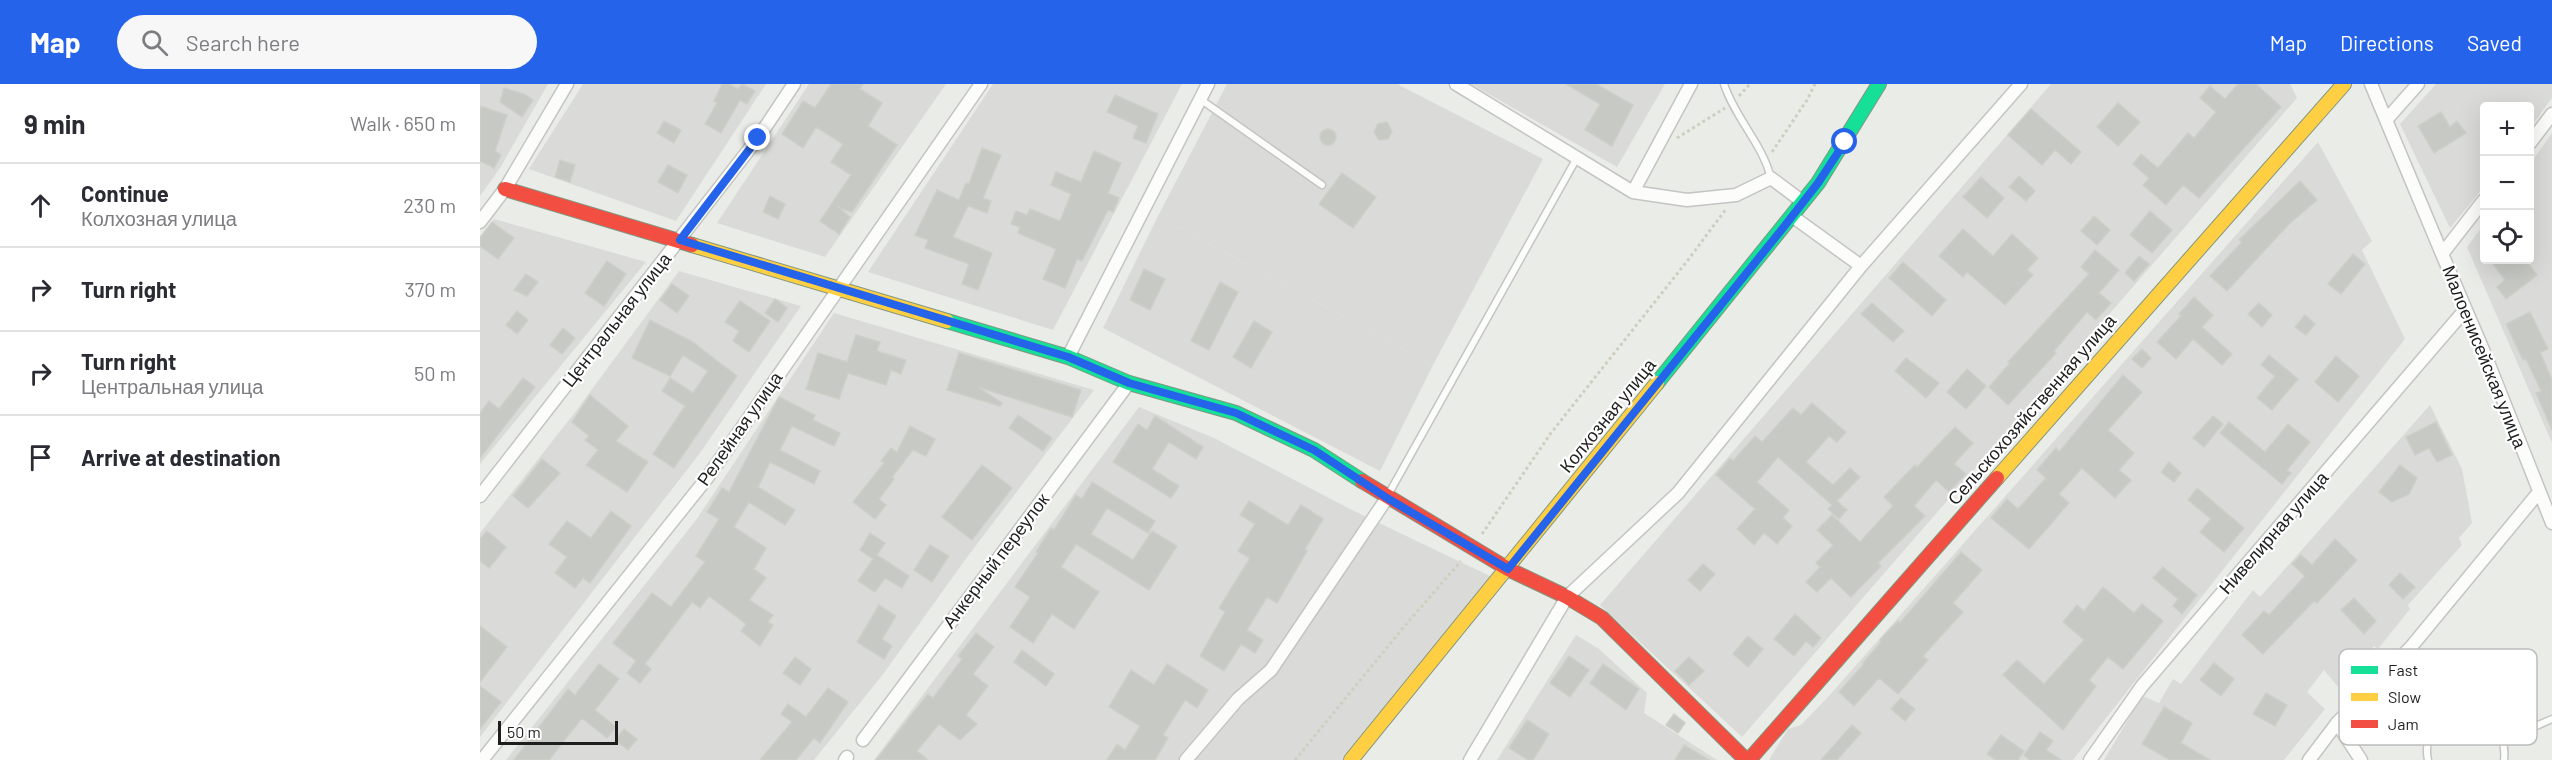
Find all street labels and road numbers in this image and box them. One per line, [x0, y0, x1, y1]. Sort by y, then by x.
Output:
street label: Центральная улица [557, 247, 676, 391]
street label: Малоенисейская улица [2438, 262, 2532, 452]
street label: Сельскохозяйственная улица [1943, 309, 2121, 509]
street label: Колхозная улица [1555, 353, 1661, 477]
street label: Релейная улица [692, 366, 787, 490]
street label: Нивелирная улица [2214, 466, 2333, 598]
street label: Анкерный переулок [937, 488, 1053, 632]

